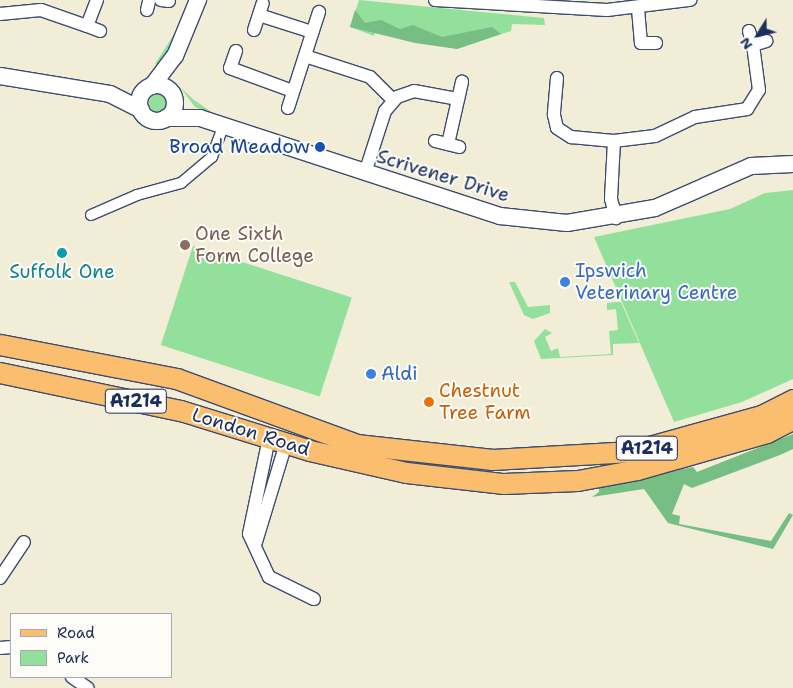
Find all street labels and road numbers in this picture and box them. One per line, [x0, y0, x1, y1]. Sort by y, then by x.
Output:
street label: Scrivener Drive [374, 145, 512, 207]
road number: A1214 [105, 386, 167, 416]
street label: London Road [189, 403, 313, 461]
road number: A1214 [616, 432, 678, 463]

